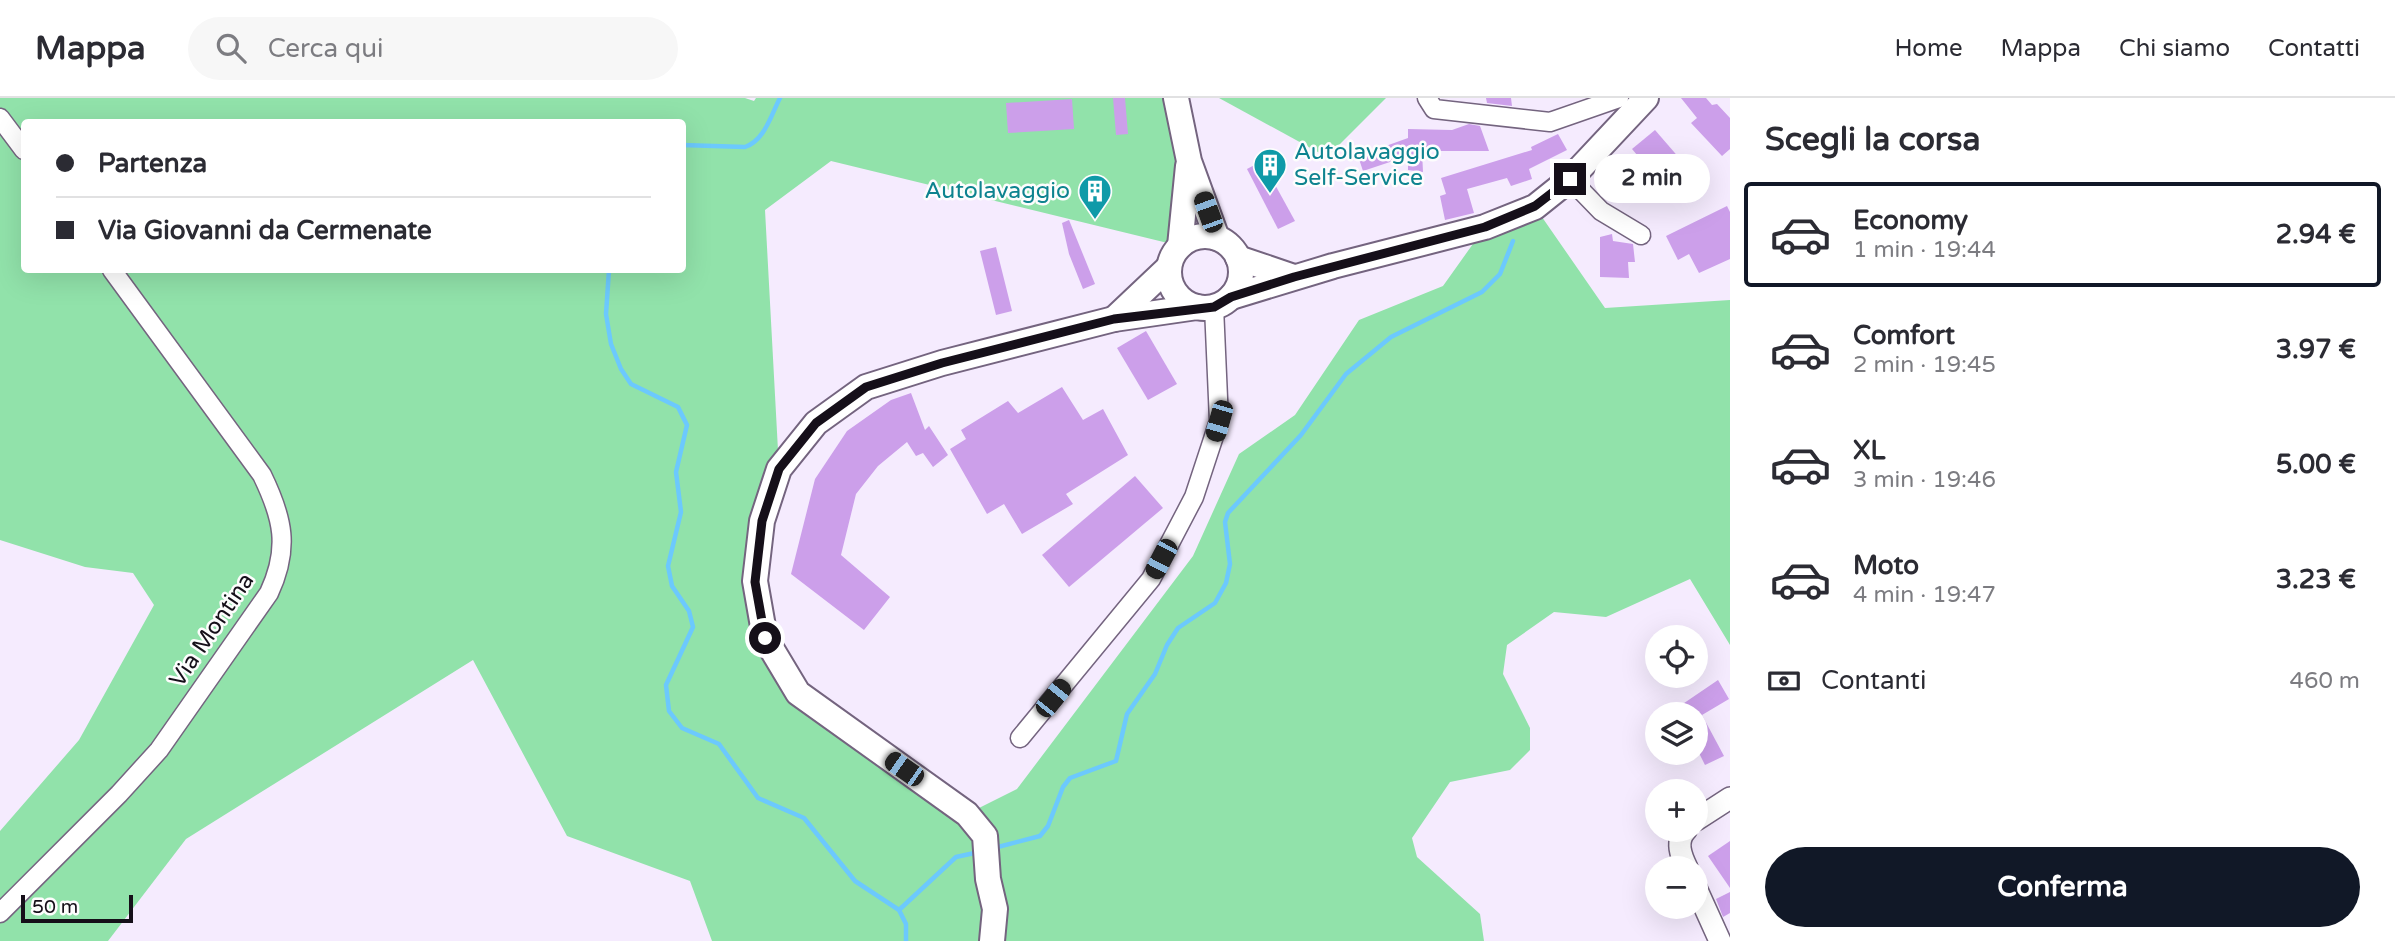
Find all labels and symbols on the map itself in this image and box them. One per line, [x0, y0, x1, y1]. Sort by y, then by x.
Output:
place label: Autolavaggio Self-Service [1294, 138, 1440, 192]
building icon: Autolavaggio Self-Service [1251, 146, 1289, 195]
callout: 2 min [1594, 154, 1710, 204]
route end [1554, 163, 1586, 195]
building icon: Autolavaggio [1076, 172, 1114, 221]
place label: Autolavaggio [924, 177, 1070, 205]
car [1191, 189, 1226, 235]
car [1204, 398, 1235, 444]
car [1142, 536, 1181, 582]
street label: Via Montina [164, 568, 260, 692]
route start [749, 622, 781, 654]
car [1032, 675, 1075, 721]
car [881, 748, 928, 790]
scale bar [21, 892, 133, 924]

